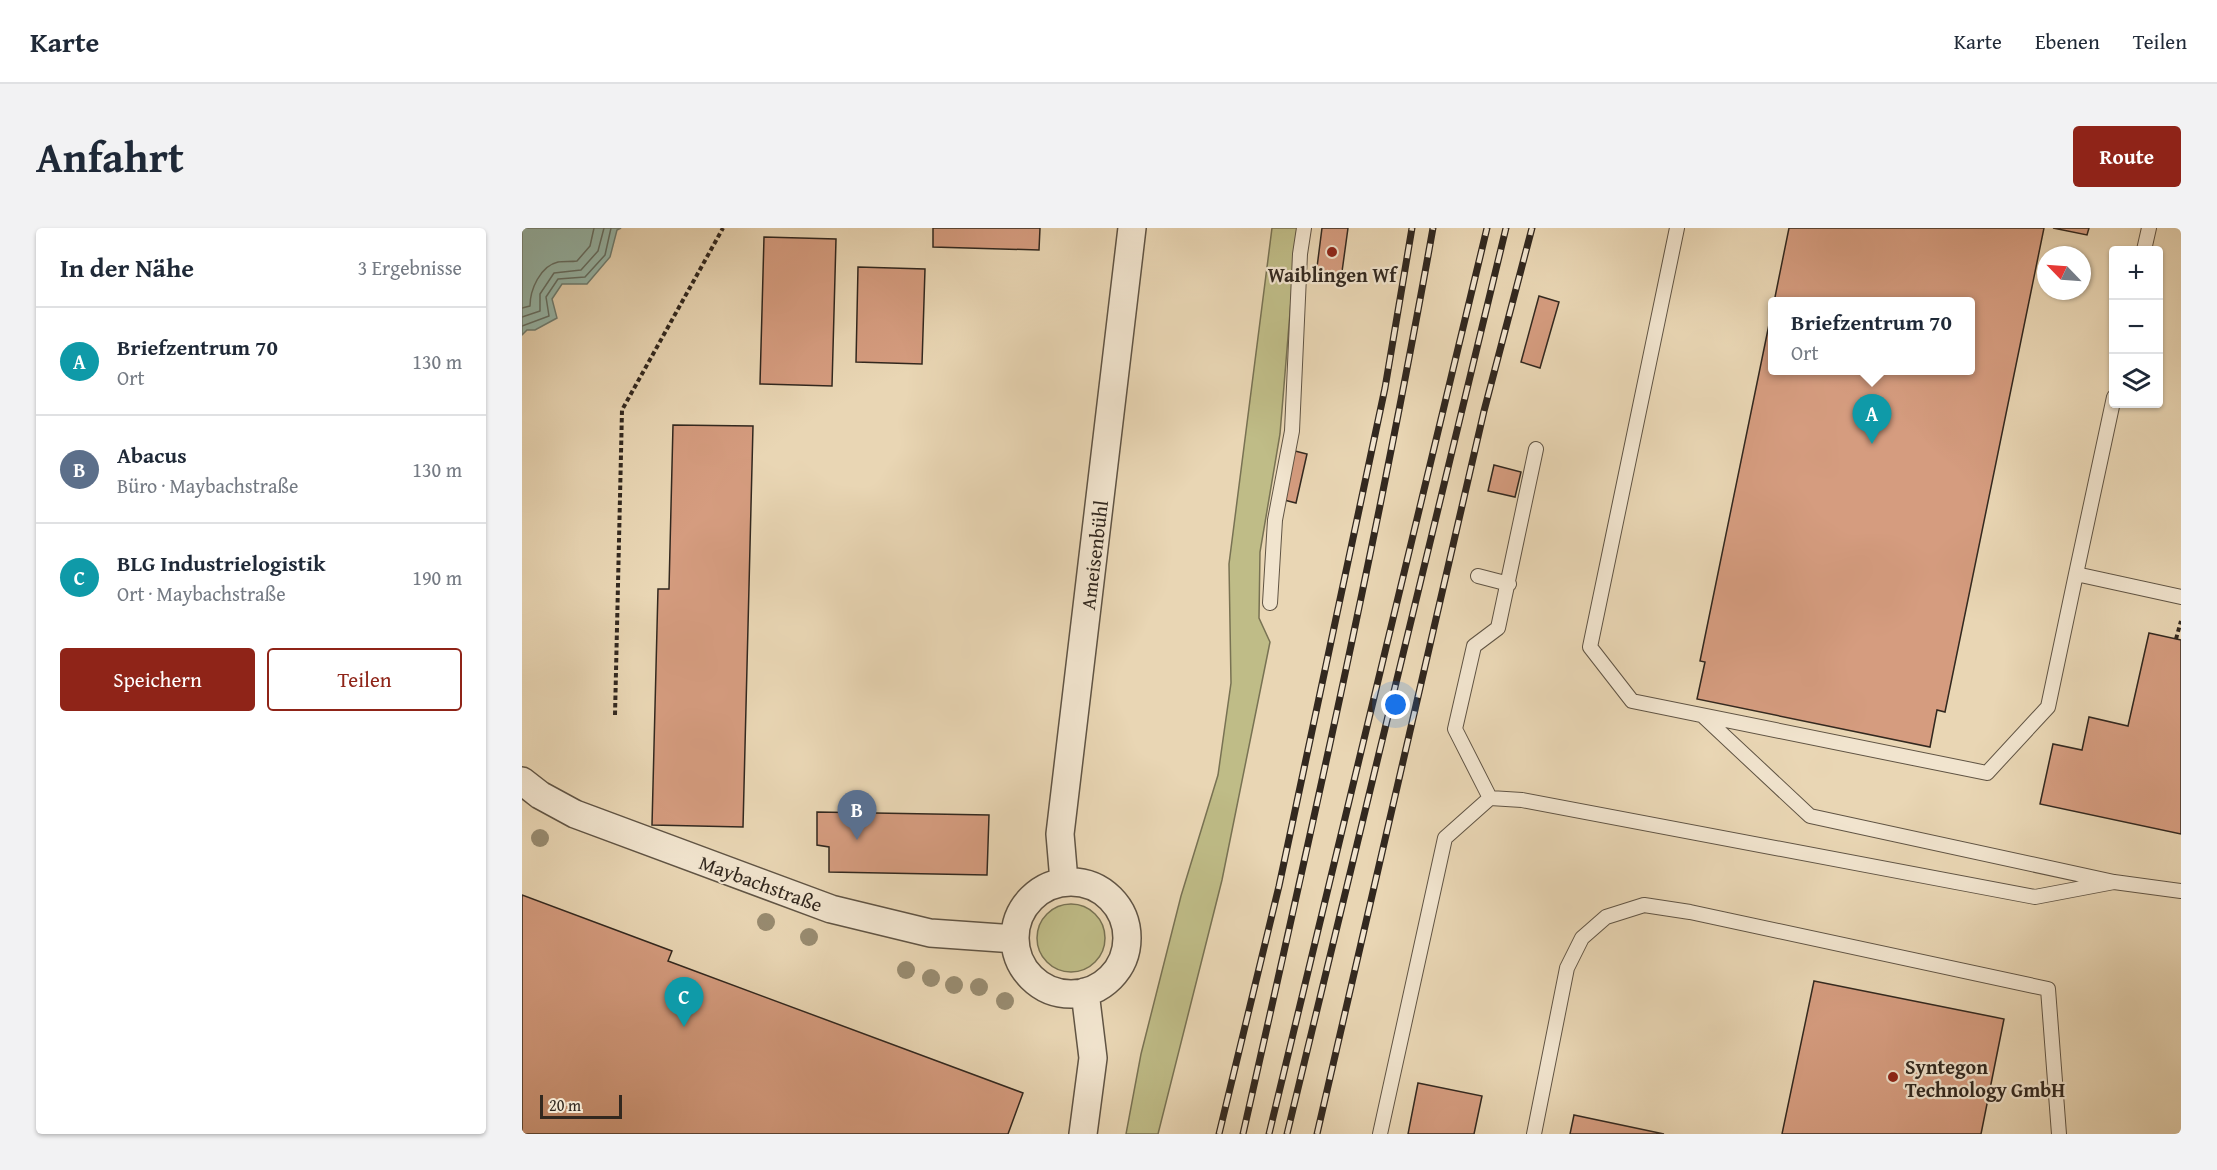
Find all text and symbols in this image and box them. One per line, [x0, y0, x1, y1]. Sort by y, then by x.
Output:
text: Karte [30, 21, 99, 62]
text: Karte [1954, 26, 2002, 57]
text: Ebenen [2035, 26, 2100, 57]
text: Teilen [2133, 26, 2187, 57]
text: Anfahrt [36, 126, 184, 187]
button: Route [2073, 126, 2181, 187]
marker: Waiblingen Wf [1325, 245, 1339, 259]
north arrow [2037, 246, 2091, 300]
map controls [2109, 246, 2163, 408]
button: + [2109, 246, 2163, 300]
text: In der Nähe [60, 248, 194, 287]
text: 3 Ergebnisse [358, 253, 462, 282]
place label: Waiblingen Wf [1268, 260, 1398, 289]
popup [1768, 297, 1975, 375]
button: − [2109, 300, 2163, 354]
text: Briefzentrum 70 [1791, 306, 1952, 338]
text: Briefzentrum 70 [117, 331, 278, 363]
text: Ort [1791, 338, 1819, 367]
text: A [73, 347, 86, 376]
text: 130 m [412, 347, 462, 376]
button: layers [2109, 354, 2163, 408]
text: Ort [117, 363, 144, 392]
pin: A [1852, 394, 1892, 444]
text: Abacus [117, 439, 187, 471]
text: B [73, 455, 86, 484]
text: 130 m [412, 455, 462, 484]
text: Büro · Maybachstraße [117, 471, 298, 500]
street label: Ameisenbühl [1073, 498, 1115, 611]
text: BLG Industrielogistik [117, 547, 325, 579]
text: C [74, 563, 85, 592]
text: 190 m [412, 563, 462, 592]
text: Ort · Maybachstraße [117, 579, 286, 608]
button: Speichern [60, 648, 255, 711]
button: Teilen [267, 648, 462, 711]
your location [1381, 690, 1410, 719]
pin: B [838, 790, 876, 840]
street label: Maybachstraße [695, 847, 827, 919]
pin: C [664, 978, 704, 1027]
place label: Syntegon Technology GmbH [1905, 1052, 2065, 1104]
marker: Syntegon Technology GmbH [1886, 1070, 1900, 1084]
scale bar [540, 1092, 622, 1120]
text: 20 m [549, 1093, 581, 1117]

